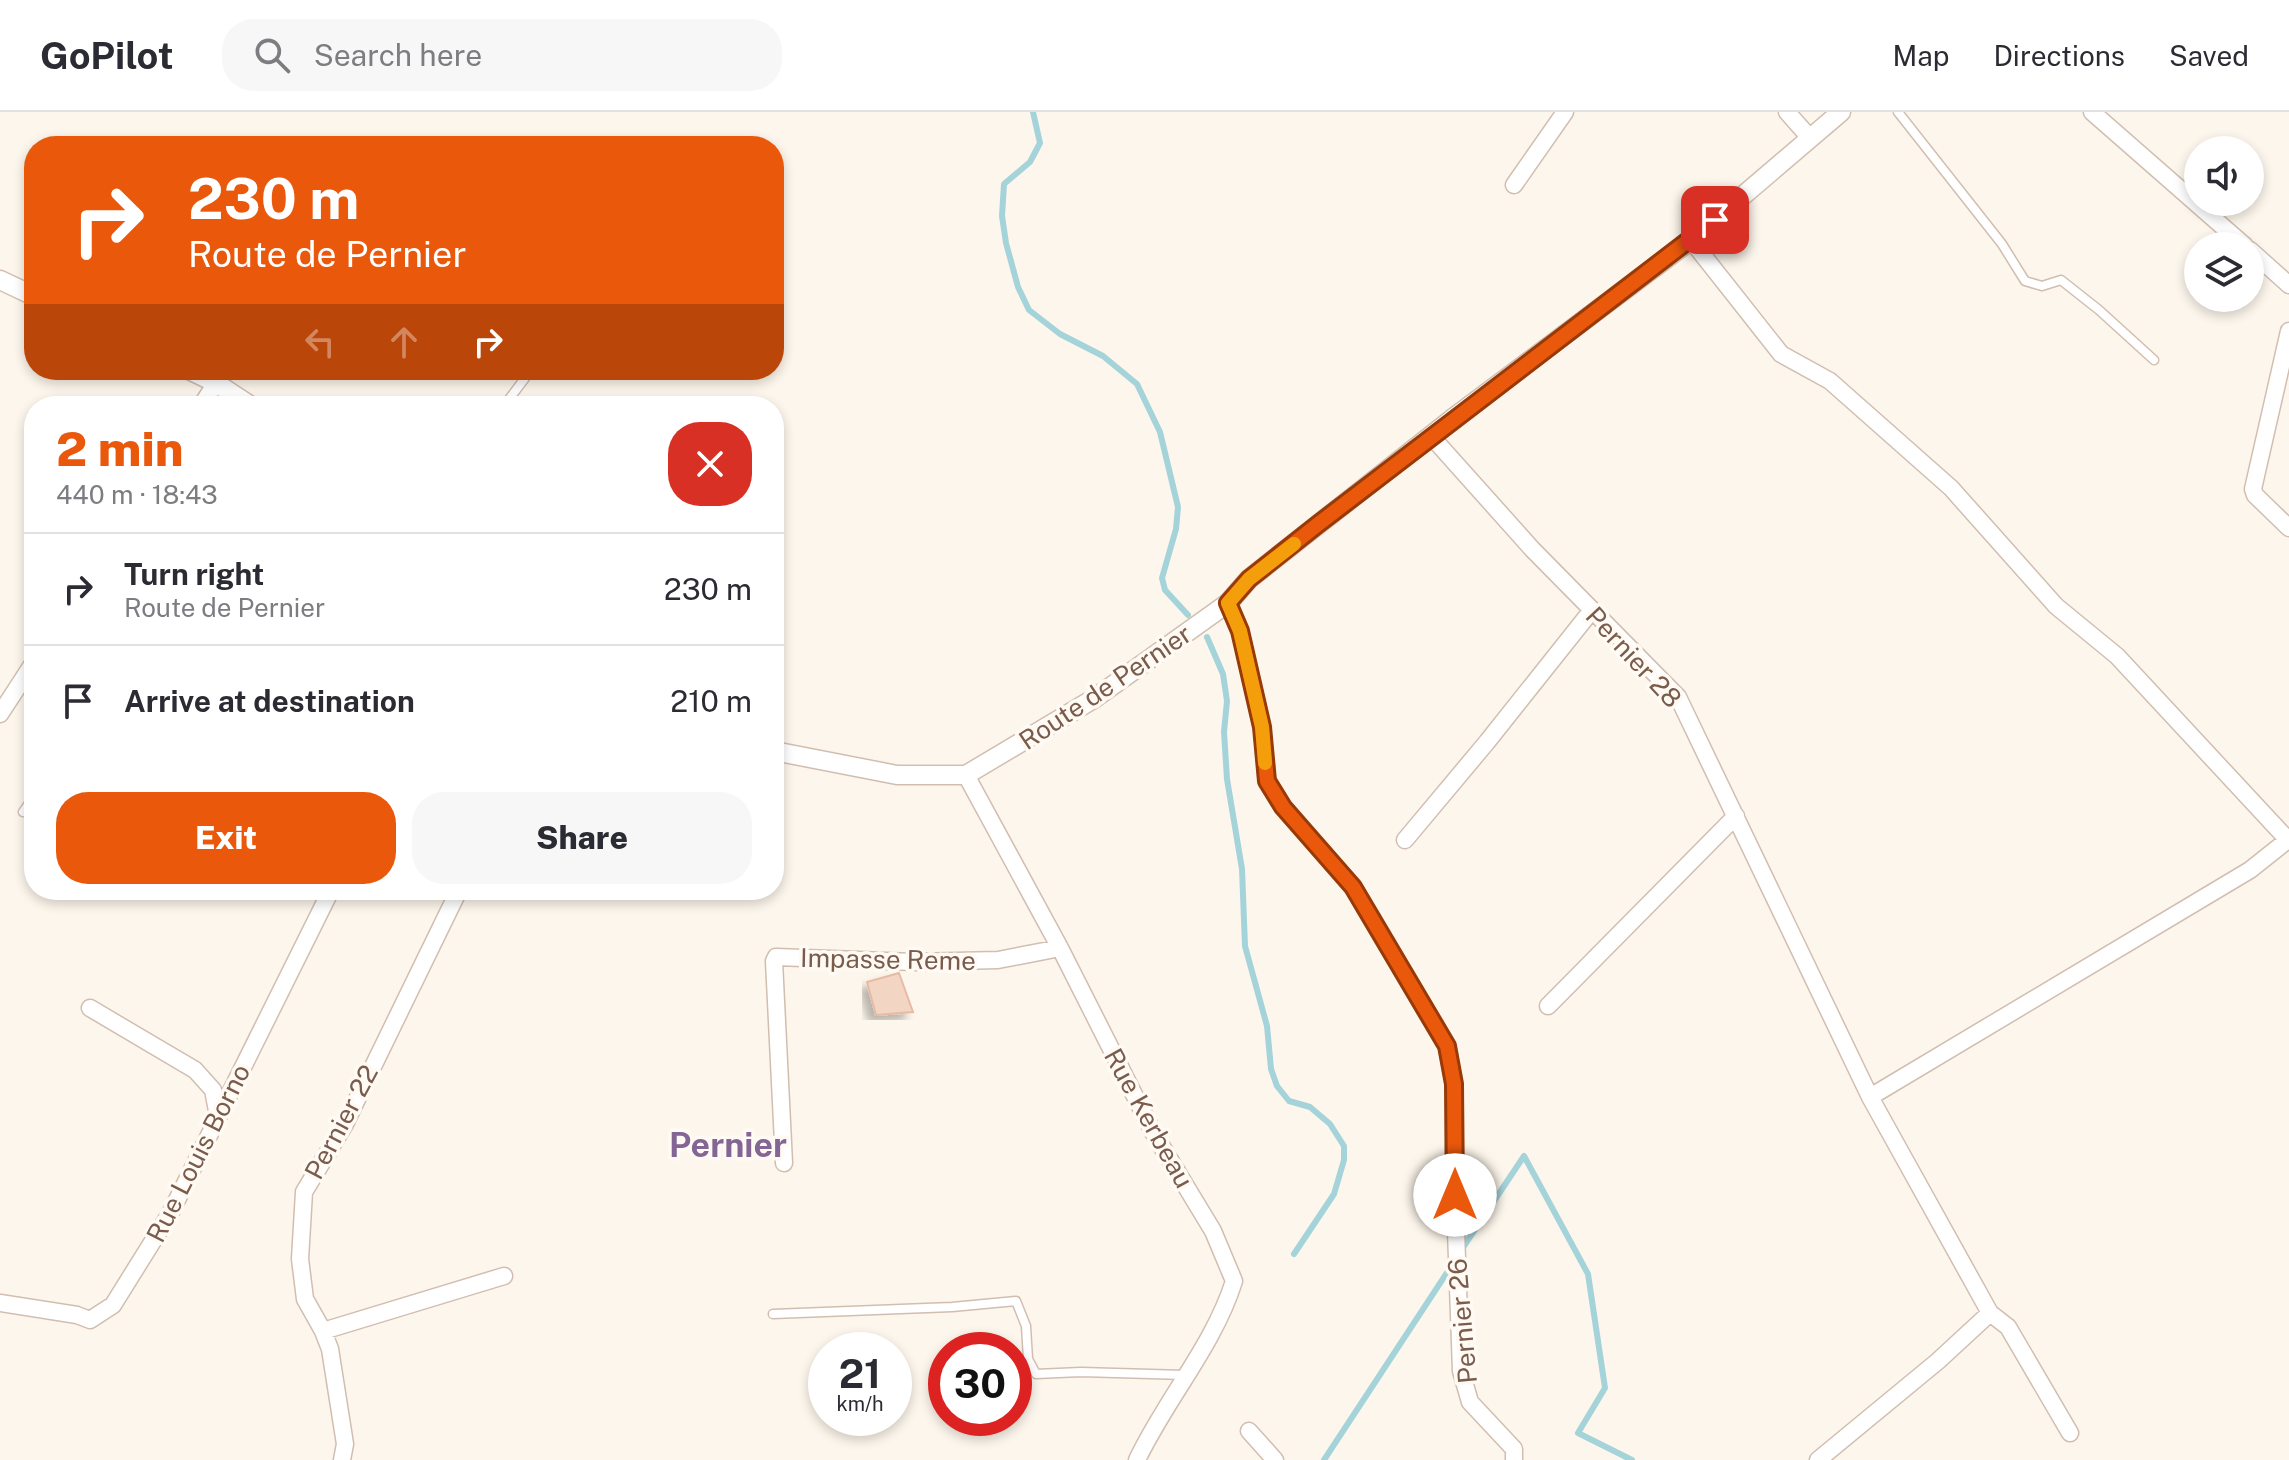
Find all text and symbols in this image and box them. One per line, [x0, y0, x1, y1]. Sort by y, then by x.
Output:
search box [222, 19, 782, 91]
text: GoPilot [40, 33, 174, 78]
icon: search [250, 33, 294, 77]
text: Search here [314, 37, 482, 73]
text: Map [1893, 39, 1949, 72]
text: Directions [1993, 39, 2125, 72]
text: Saved [2169, 39, 2249, 72]
map controls [2184, 136, 2264, 312]
button: sound [2184, 136, 2264, 216]
text: 230 m [188, 166, 360, 232]
icon: right [56, 168, 160, 272]
pin [1681, 186, 1749, 254]
icon: arrive [1693, 198, 1737, 242]
button: layers [2184, 232, 2264, 312]
text: Route de Pernier [188, 233, 467, 275]
icon: left [298, 320, 342, 364]
icon: ahead [382, 320, 426, 364]
icon: right [466, 320, 510, 364]
text: 2 min [56, 420, 184, 477]
button: close [668, 422, 752, 506]
text: 440 m · 18:43 [56, 479, 218, 510]
text: Turn right [124, 556, 264, 592]
icon: right [56, 567, 100, 611]
text: 230 m [664, 571, 752, 607]
text: Route de Pernier [124, 592, 325, 623]
street label: Pernier 28 [1580, 600, 1688, 714]
street label: Route de Pernier [1013, 618, 1197, 756]
icon: arrive [56, 679, 100, 723]
text: Arrive at destination [124, 683, 415, 719]
text: 210 m [670, 683, 752, 719]
button: Exit [56, 792, 396, 884]
button: Share [412, 792, 752, 884]
street label: Impasse Reme [800, 942, 976, 976]
street label: Rue Kerbeau [1098, 1043, 1200, 1193]
street label: Rue Louis Borno [140, 1059, 256, 1247]
street label: Pernier 22 [298, 1060, 384, 1184]
district label: Pernier [669, 1125, 787, 1165]
position arrow [1413, 1153, 1497, 1237]
street label: Pernier 26 [1441, 1257, 1483, 1385]
speed limit sign: 30 [928, 1332, 1032, 1436]
text: 21 [839, 1350, 881, 1397]
text: km/h [836, 1392, 884, 1416]

